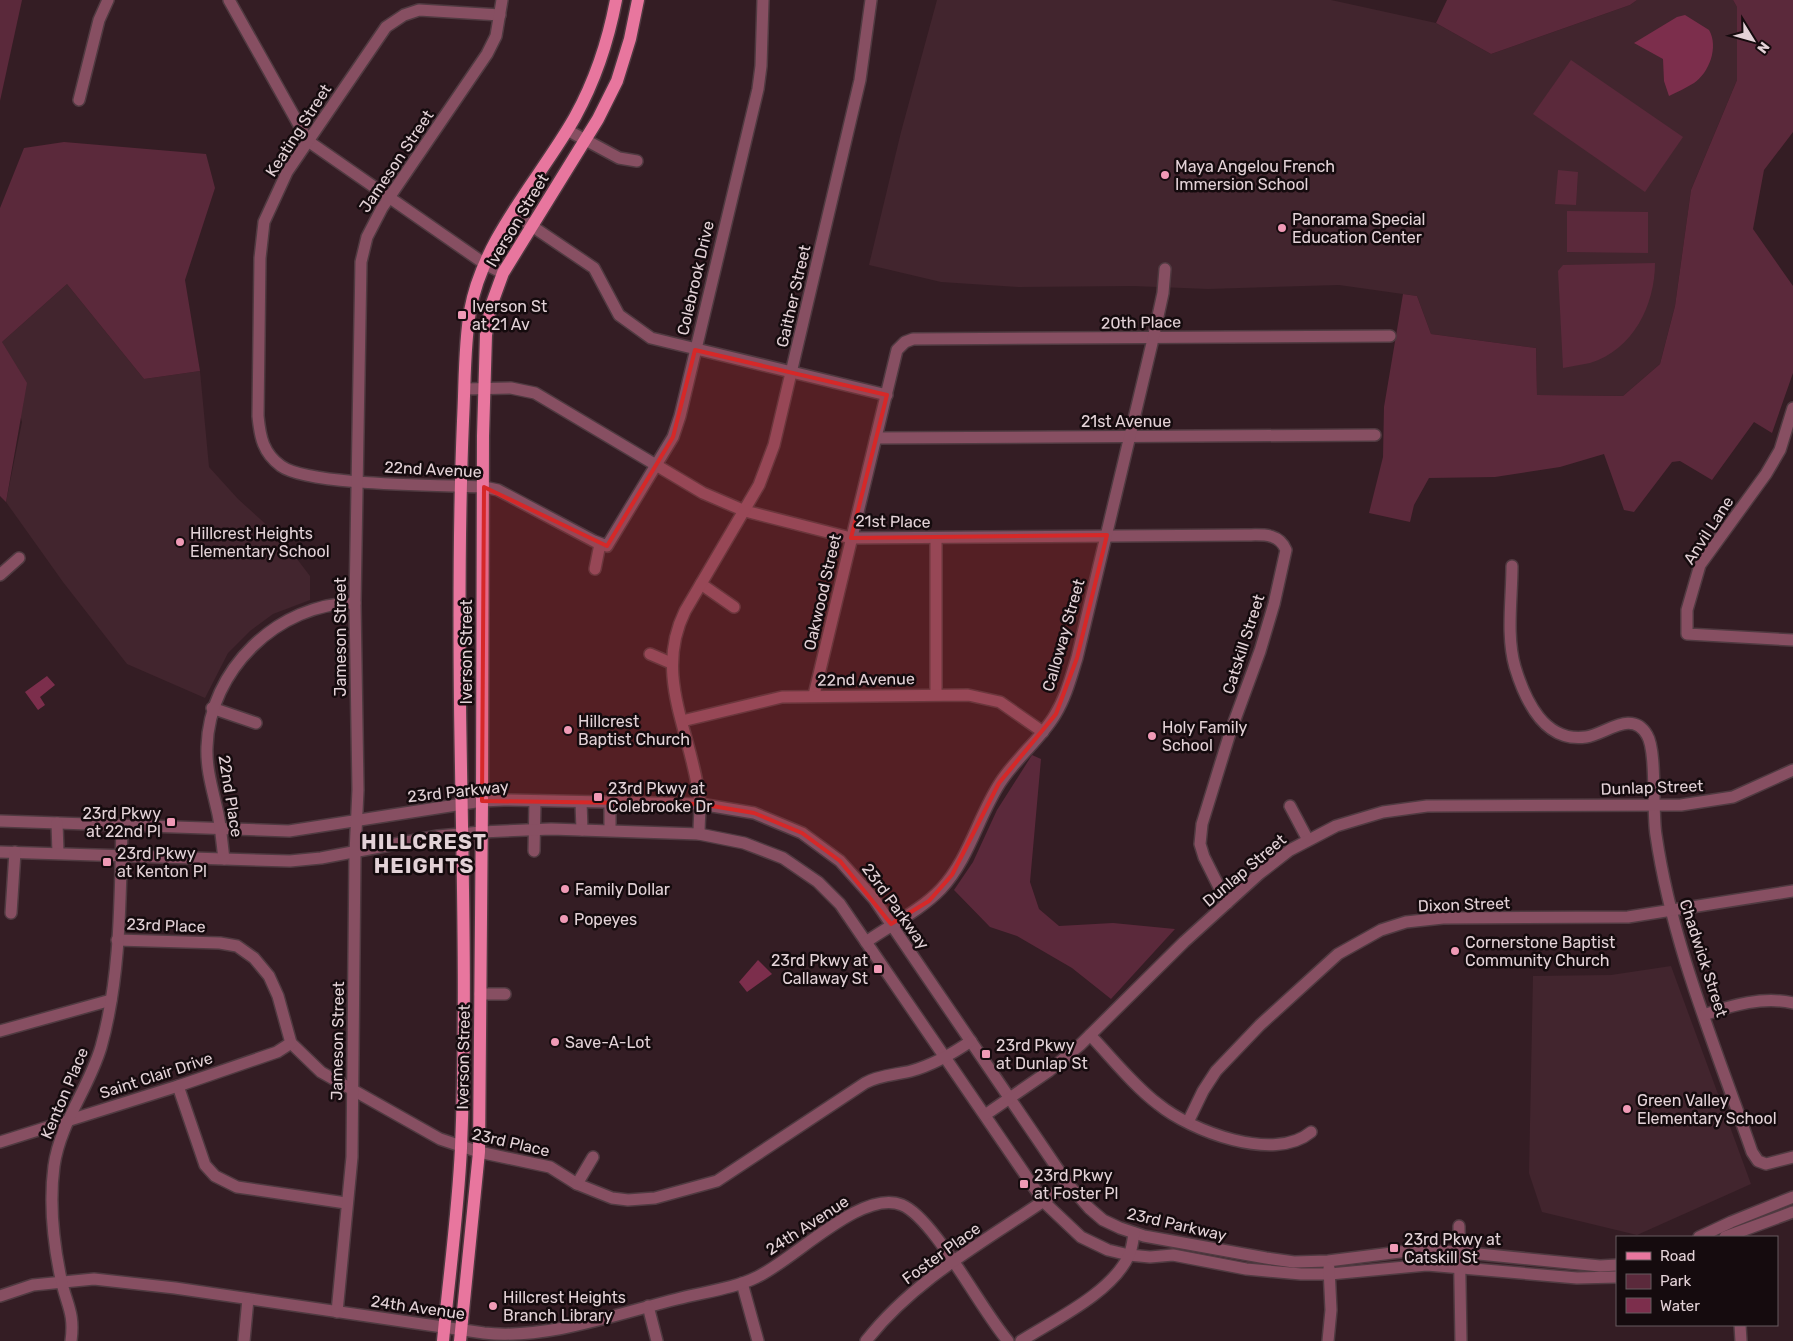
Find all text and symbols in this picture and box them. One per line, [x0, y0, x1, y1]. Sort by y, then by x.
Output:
north arrow [1728, 15, 1778, 65]
text: N [1753, 38, 1773, 57]
street label: Keating Street [261, 80, 335, 180]
street label: Jameson Street [355, 107, 438, 216]
place label: Maya Angelou French Immersion School [1175, 157, 1335, 194]
marker: Maya Angelou French Immersion School [1159, 169, 1171, 181]
street label: Iverson Street [482, 170, 553, 270]
place label: Panorama Special Education Center [1292, 210, 1425, 247]
street label: Colebrook Drive [673, 219, 718, 337]
marker: Panorama Special Education Center [1276, 222, 1288, 234]
street label: Gaither Street [772, 243, 814, 349]
place label: Iverson St at 21 Av [472, 297, 547, 334]
marker: Iverson St at 21 Av [456, 309, 468, 321]
street label: 20th Place [1101, 312, 1181, 333]
street label: 21st Avenue [1081, 412, 1171, 431]
street label: 22nd Avenue [384, 457, 482, 482]
street label: Anvil Lane [1679, 493, 1737, 568]
street label: 21st Place [855, 511, 931, 532]
place label: Hillcrest Heights Elementary School [190, 524, 330, 561]
street label: Oakwood Street [800, 532, 845, 652]
marker: Hillcrest Heights Elementary School [174, 536, 186, 548]
street label: Jameson Street [331, 577, 350, 697]
street label: Calloway Street [1038, 577, 1089, 694]
street label: Catskill Street [1218, 592, 1269, 697]
street label: Iverson Street [457, 599, 476, 705]
street label: 22nd Avenue [817, 669, 915, 690]
place label: Hillcrest Baptist Church [578, 712, 690, 749]
place label: Holy Family School [1162, 718, 1248, 755]
marker: Hillcrest Baptist Church [562, 724, 574, 736]
marker: Holy Family School [1146, 730, 1158, 742]
street label: 22nd Place [215, 754, 246, 838]
street label: Dunlap Street [1600, 776, 1704, 799]
street label: 23rd Parkway [406, 777, 510, 806]
place label: 23rd Pkwy at Colebrooke Dr [608, 779, 712, 816]
marker: 23rd Pkwy at Colebrooke Dr [592, 791, 604, 803]
place label: 23rd Pkwy at 22nd Pl [82, 804, 161, 841]
marker: 23rd Pkwy at 22nd Pl [165, 816, 177, 828]
district label: HILLCREST HEIGHTS [361, 829, 487, 878]
street label: Dunlap Street [1199, 830, 1290, 911]
place label: 23rd Pkwy at Kenton Pl [117, 844, 207, 881]
marker: 23rd Pkwy at Kenton Pl [101, 856, 113, 868]
street label: 23rd Parkway [858, 860, 933, 953]
place label: Family Dollar [575, 880, 670, 899]
marker: Family Dollar [559, 883, 571, 895]
street label: Dixon Street [1418, 893, 1511, 916]
street label: Chadwick Street [1676, 897, 1731, 1019]
place label: Popeyes [574, 910, 637, 929]
marker: Popeyes [558, 913, 570, 925]
street label: 23rd Place [126, 915, 206, 936]
place label: Cornerstone Baptist Community Church [1465, 933, 1615, 970]
marker: Cornerstone Baptist Community Church [1449, 945, 1461, 957]
place label: 23rd Pkwy at Callaway St [771, 951, 868, 988]
marker: 23rd Pkwy at Callaway St [872, 963, 884, 975]
street label: Jameson Street [327, 981, 348, 1101]
street label: Iverson Street [453, 1004, 474, 1110]
place label: Save-A-Lot [565, 1033, 651, 1052]
marker: Save-A-Lot [549, 1036, 561, 1048]
place label: 23rd Pkwy at Dunlap St [996, 1036, 1088, 1073]
street label: Kenton Place [37, 1045, 92, 1142]
street label: Saint Clair Drive [97, 1048, 215, 1103]
marker: 23rd Pkwy at Dunlap St [980, 1048, 992, 1060]
place label: Green Valley Elementary School [1637, 1091, 1777, 1128]
marker: Green Valley Elementary School [1621, 1103, 1633, 1115]
street label: 23rd Place [470, 1124, 552, 1161]
place label: 23rd Pkwy at Foster Pl [1034, 1166, 1118, 1203]
marker: 23rd Pkwy at Foster Pl [1018, 1178, 1030, 1190]
street label: 24th Avenue [762, 1192, 852, 1259]
street label: 23rd Parkway [1125, 1204, 1229, 1245]
street label: Foster Place [898, 1219, 984, 1288]
place label: 23rd Pkwy at Catskill St [1404, 1230, 1501, 1267]
legend [1616, 1236, 1778, 1326]
marker: 23rd Pkwy at Catskill St [1388, 1242, 1400, 1254]
text: Road [1660, 1247, 1696, 1265]
text: Park [1660, 1272, 1691, 1290]
place label: Hillcrest Heights Branch Library [503, 1288, 626, 1325]
street label: 24th Avenue [370, 1291, 466, 1323]
text: Water [1660, 1297, 1700, 1315]
marker: Hillcrest Heights Branch Library [487, 1300, 499, 1312]

